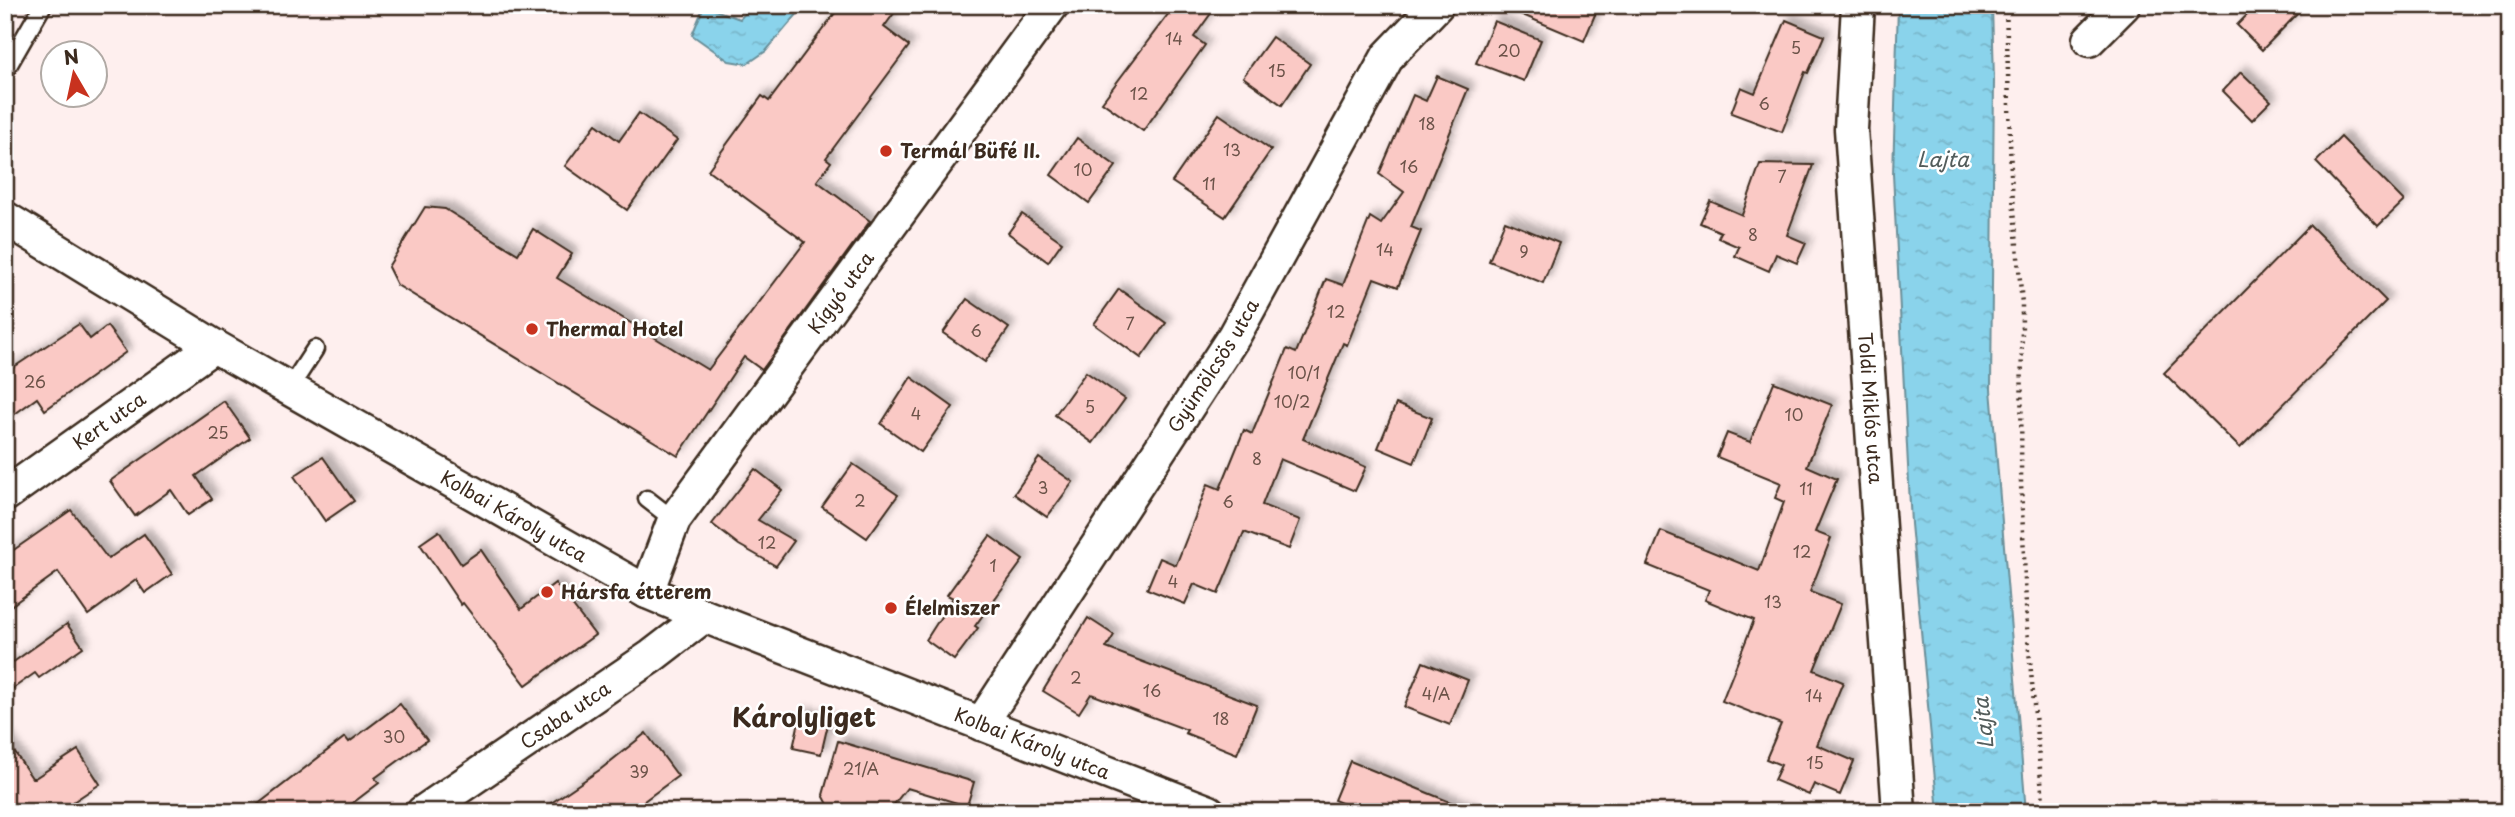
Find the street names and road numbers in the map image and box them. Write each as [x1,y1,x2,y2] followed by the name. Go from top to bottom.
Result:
[800,245,880,339] street label: Kígyó utca
[1160,293,1265,438] street label: Gyümölcsös utca
[1852,331,1891,485] street label: Toldi Miklós utca
[66,384,151,456] street label: Kert utca
[436,463,593,568] street label: Kolbai Károly utca
[514,673,615,755] street label: Csaba utca
[951,700,1115,785] street label: Kolbai Károly utca

